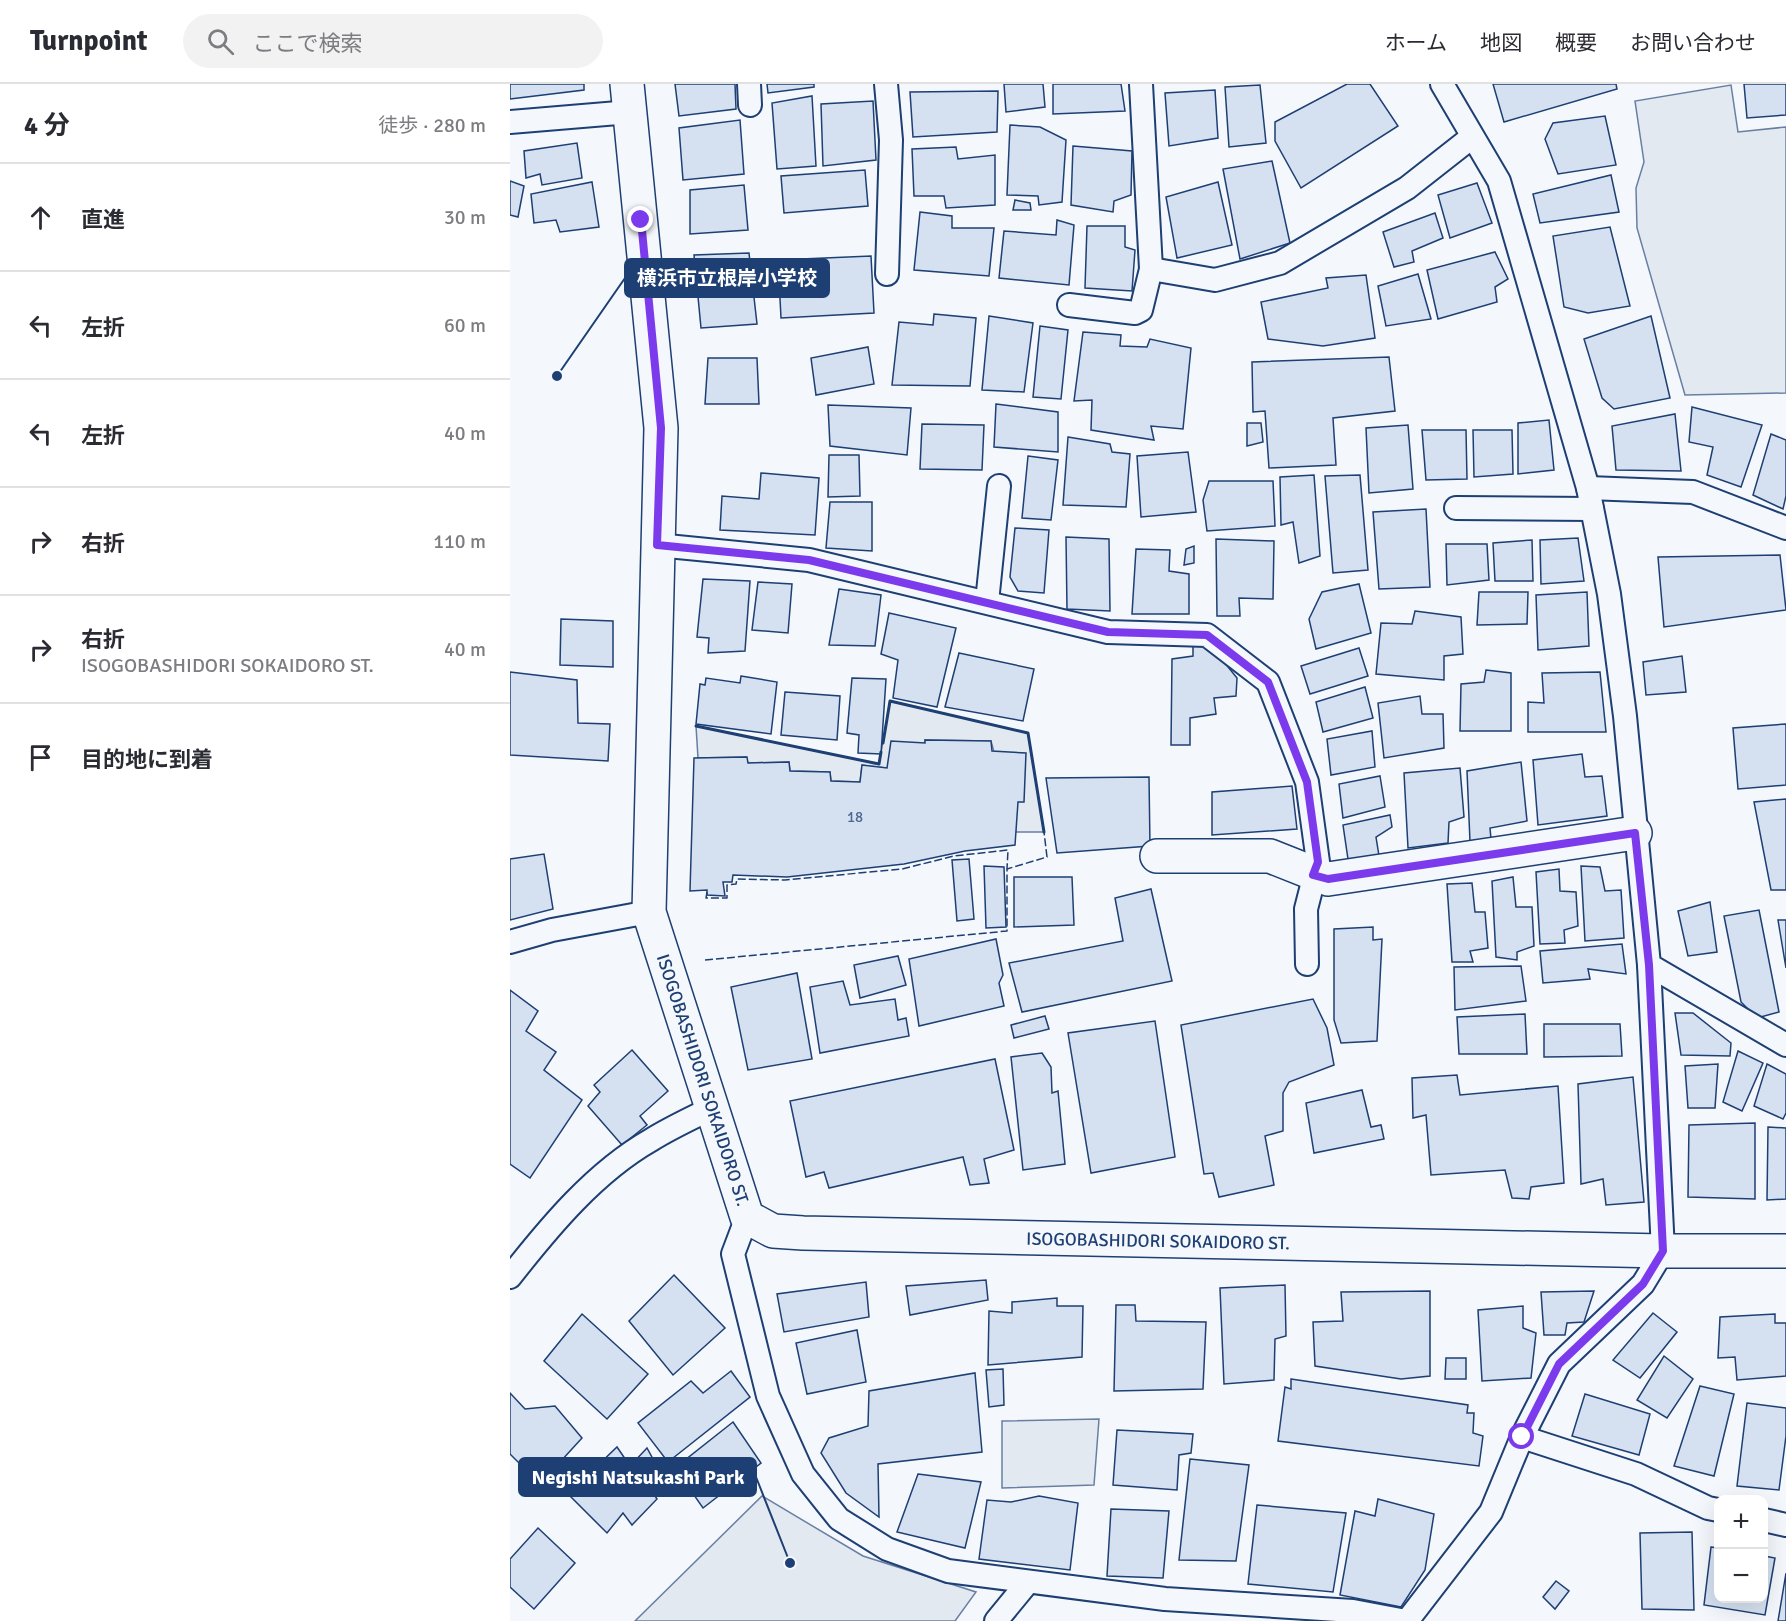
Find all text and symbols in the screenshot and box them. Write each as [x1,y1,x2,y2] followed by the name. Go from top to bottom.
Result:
[183,14,603,68] search box
[30,24,147,58] text: Turnpoint
[204,25,237,58] icon: search
[252,30,362,57] text: ここで検索
[1385,30,1447,56] text: ホーム
[1480,30,1522,56] text: 地図
[1555,30,1597,56] text: 概要
[1630,30,1756,56] text: お問い合わせ
[24,110,70,142] text: 4 分
[378,113,486,138] text: 徒歩 · 280 m
[24,201,57,234] icon: ahead
[444,205,486,230] text: 30 m
[81,206,125,233] text: 直進
[627,206,653,232] route end
[625,259,829,297] callout: 横浜市立根岸小学校
[637,266,817,291] text: 横浜市立根岸小学校
[24,309,57,342] icon: left
[444,313,486,338] text: 60 m
[81,314,125,341] text: 左折
[24,417,57,450] icon: left
[444,421,486,446] text: 40 m
[81,422,125,449] text: 左折
[24,525,57,558] icon: right
[433,529,486,554] text: 110 m
[81,530,125,557] text: 右折
[81,626,125,653] text: 右折
[24,633,57,666] icon: right
[444,637,486,662] text: 40 m
[81,653,374,678] text: ISOGOBASHIDORI SOKAIDORO ST.
[24,741,57,774] icon: arrive
[81,746,213,773] text: 目的地に到着
[847,808,863,826] house number: 18
[652,951,754,1209] street label: ISOGOBASHIDORI SOKAIDORO ST.
[1026,1228,1290,1254] street label: ISOGOBASHIDORI SOKAIDORO ST.
[1508,1423,1534,1449] route start
[519,1458,756,1496] callout: Negishi Natsukashi Park
[532,1465,745,1490] text: Negishi Natsukashi Park
[1714,1495,1768,1603] map controls
[1714,1495,1768,1549] button: +
[1714,1549,1768,1603] button: −

